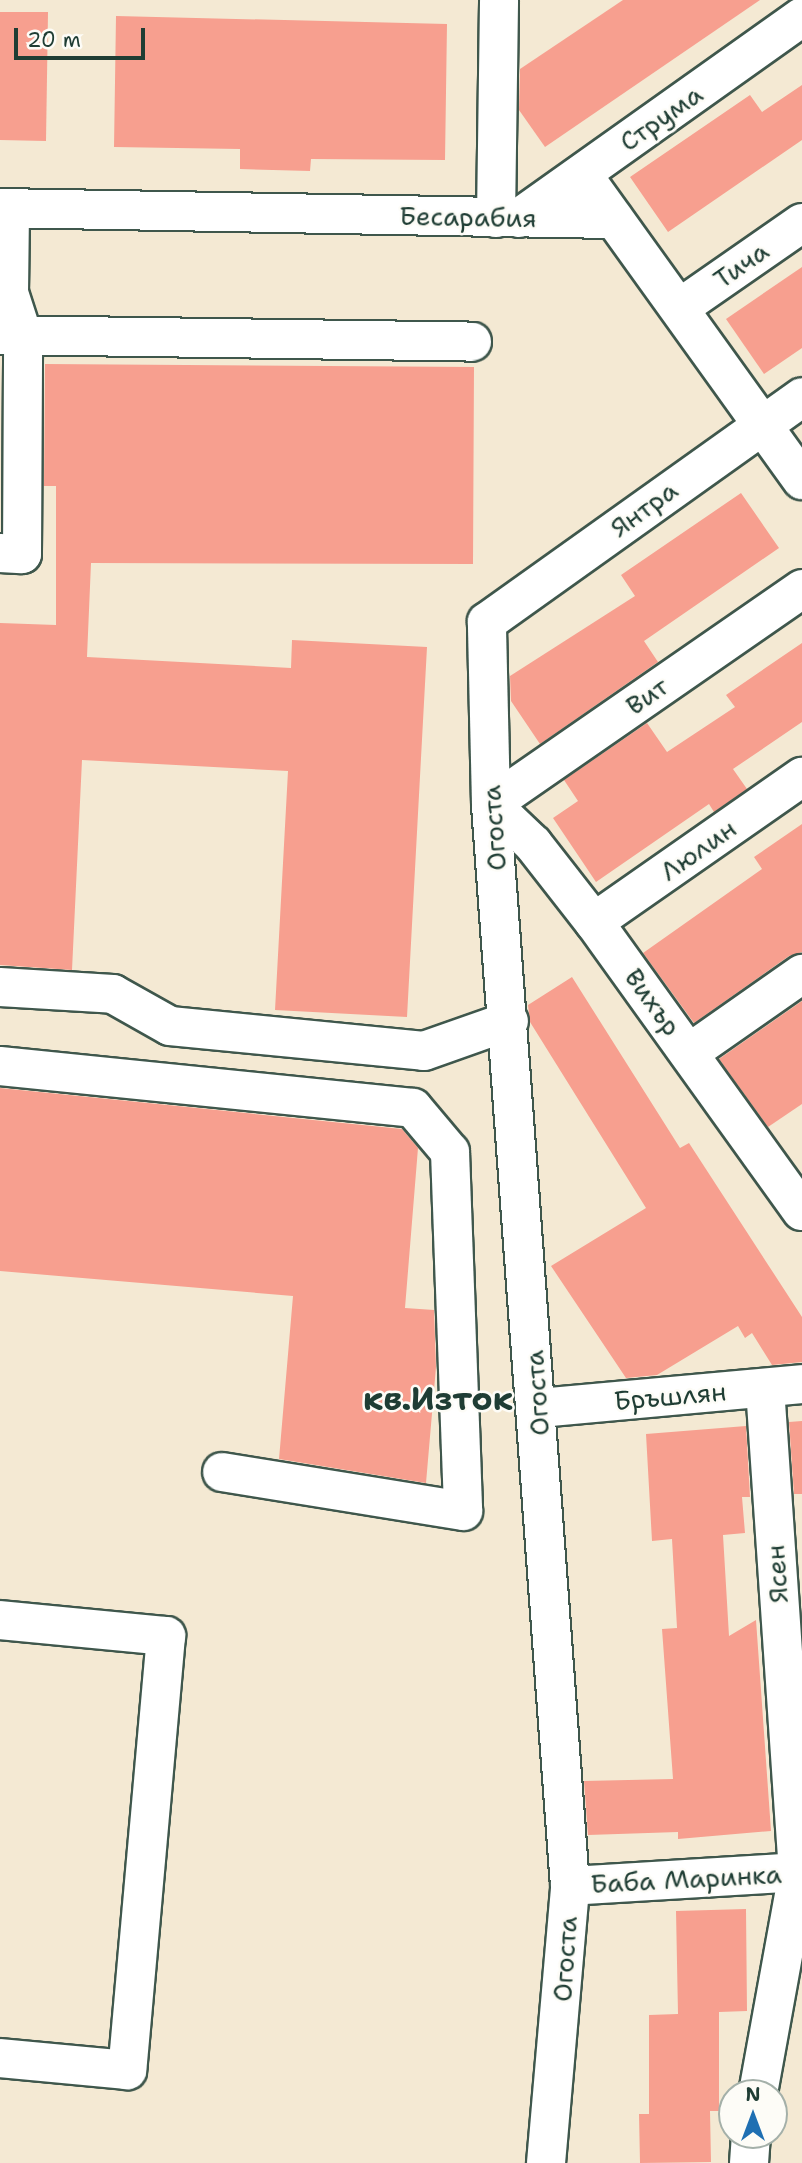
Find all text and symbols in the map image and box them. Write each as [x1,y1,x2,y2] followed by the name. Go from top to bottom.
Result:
[18,14,149,58] scale bar
[27,26,81,54] text: 20 m
[614,78,708,158] street label: Струма
[399,200,537,234] street label: Бесарабия
[708,235,774,295] street label: Тича
[604,474,684,544] street label: Янтра
[620,671,674,721] street label: Вит
[475,784,513,872] street label: Огоста
[654,813,742,887] street label: Люлин
[618,962,688,1042] street label: Вихър
[518,1349,556,1437] street label: Огоста
[613,1376,727,1416] street label: Бръшлян
[363,1379,513,1419] district label: кв.Изток
[759,1544,795,1604] street label: Ясен
[590,1858,782,1900] street label: Баба Маринка
[546,1915,584,2003] street label: Огоста
[718,2079,788,2149] north arrow
[745,2082,761,2107] text: N

